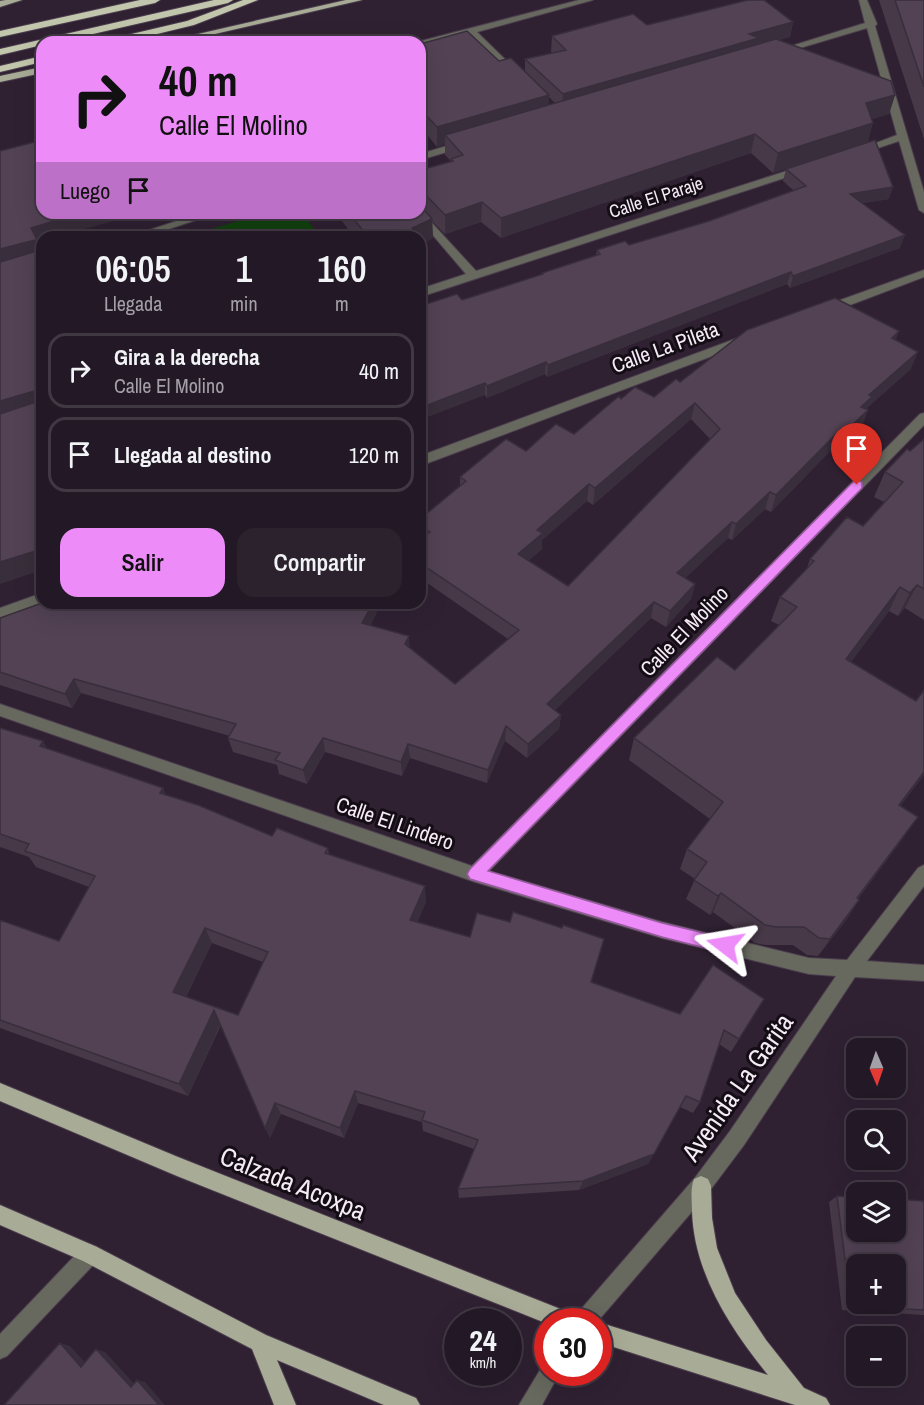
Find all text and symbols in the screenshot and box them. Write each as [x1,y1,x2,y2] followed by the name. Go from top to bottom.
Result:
[159,53,238,109] text: 40 m
[60,60,138,138] icon: right
[159,107,308,143] text: Calle El Molino
[606,170,706,224] street label: Calle El Paraje
[122,174,155,207] icon: arrive
[60,176,110,206] text: Luego
[96,245,171,293] text: 06:05
[236,245,252,293] text: 1
[317,245,366,293] text: 160
[104,290,162,317] text: Llegada
[230,290,258,317] text: min
[335,290,349,317] text: m
[607,314,723,380] street label: Calle La Pileta
[114,342,259,372] text: Gira a la derecha
[63,354,96,387] icon: right
[359,356,399,386] text: 40 m
[114,372,224,399] text: Calle El Molino
[831,423,882,485] pin
[840,432,873,465] icon: arrive
[63,438,96,471] icon: arrive
[114,440,271,470] text: Llegada al destino
[349,440,399,470] text: 120 m
[60,528,225,597] button: Salir
[237,528,402,597] button: Compartir
[633,579,735,683] street label: Calle El Molino
[332,789,458,857] street label: Calle El Lindero
[693,913,757,977] position arrow
[673,1006,801,1169] street label: Avenida La Garita
[846,1038,906,1098] north arrow
[846,1038,906,1386] map controls
[846,1110,906,1170] button: search
[215,1138,371,1228] street label: Calzada Acoxpa
[846,1182,906,1242] button: layers
[846,1254,906,1314] button: +
[534,1308,612,1386] speed limit sign: 30
[469,1320,497,1360] text: 24
[846,1326,906,1386] button: −
[470,1352,496,1373] text: km/h

